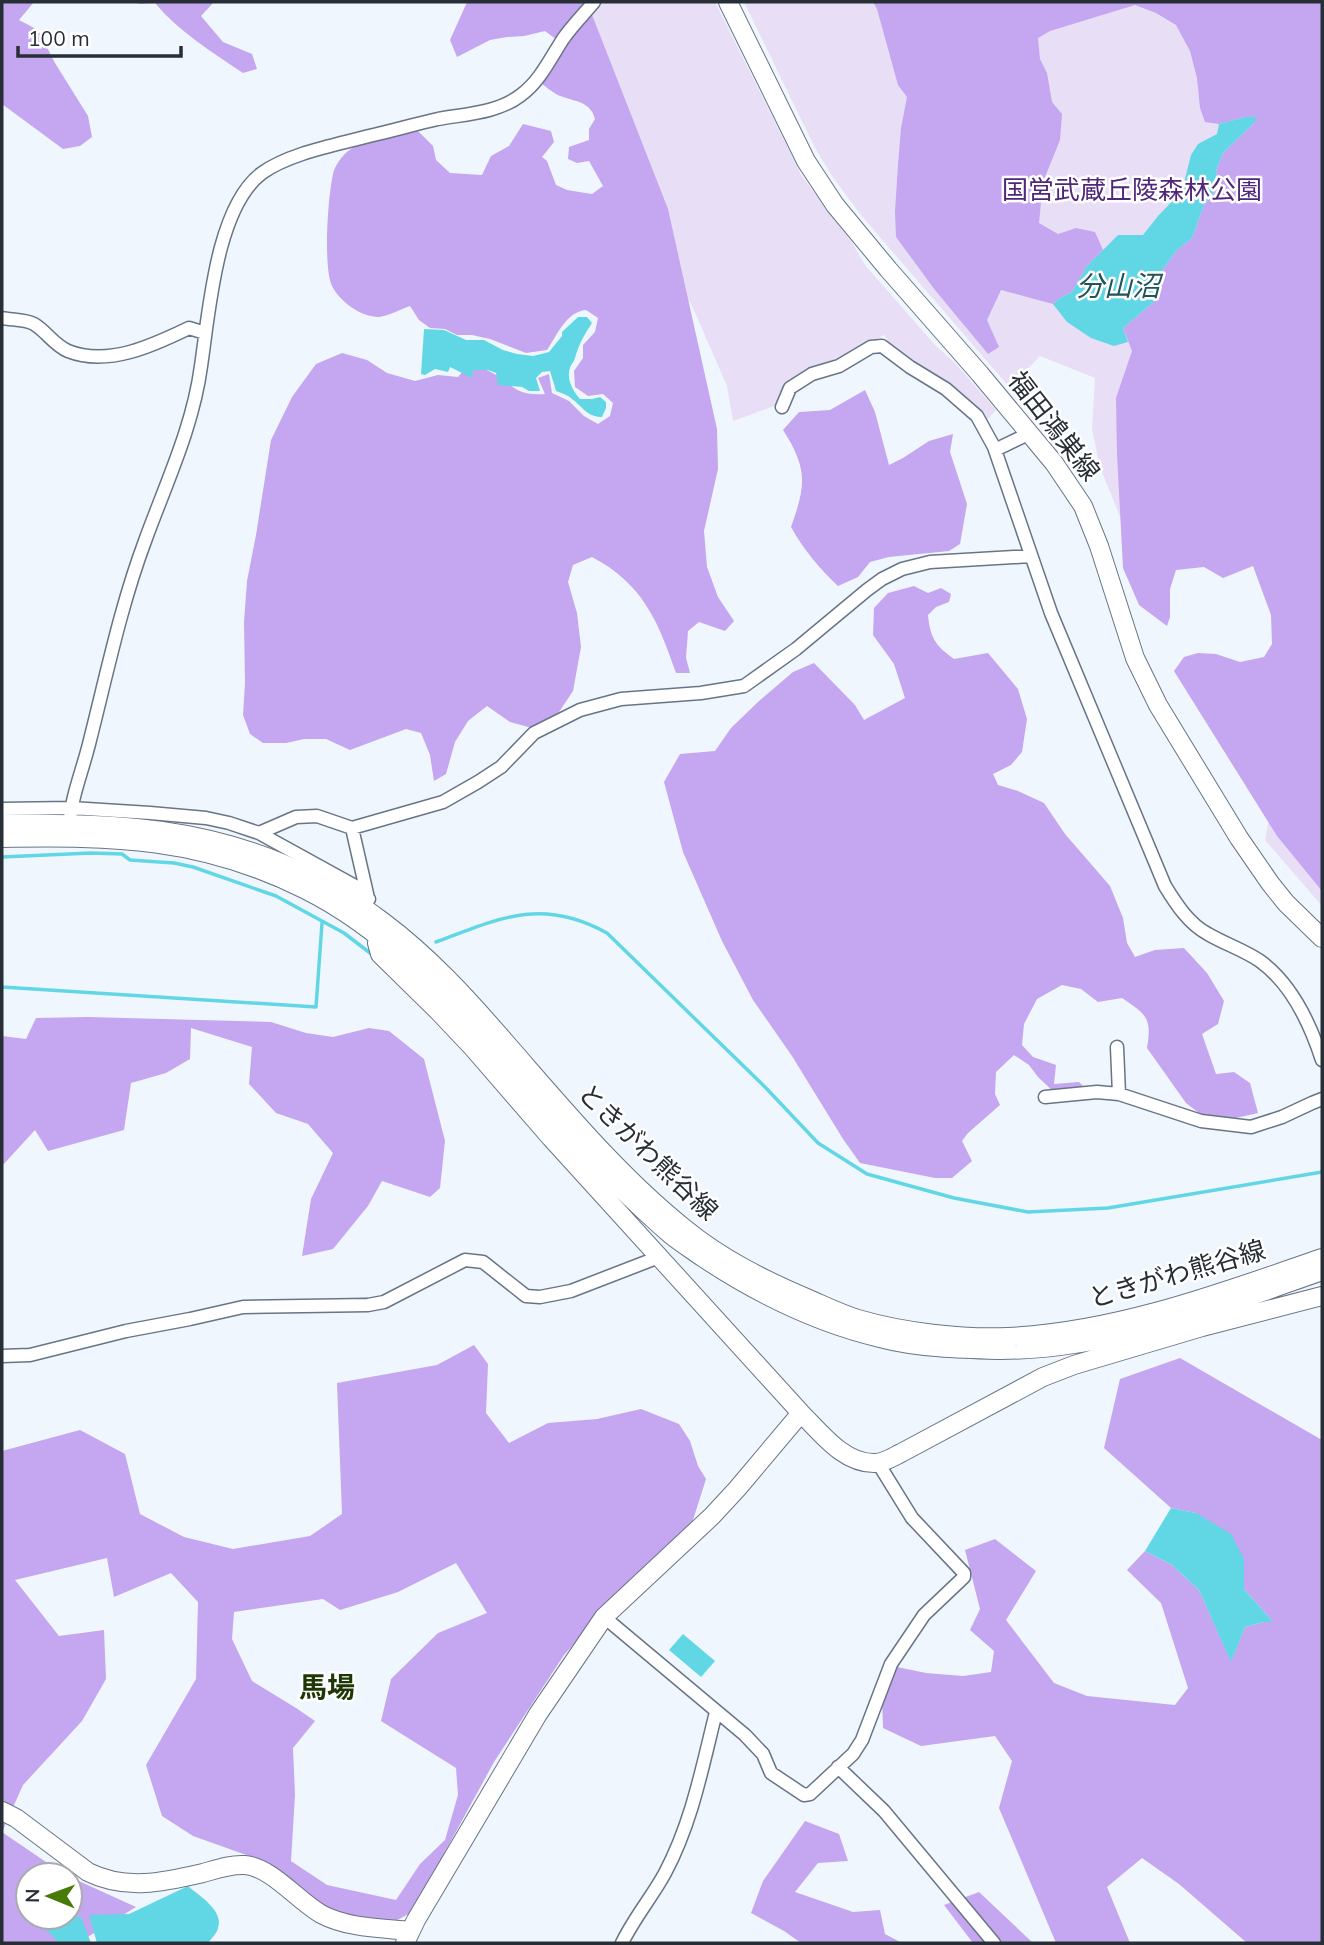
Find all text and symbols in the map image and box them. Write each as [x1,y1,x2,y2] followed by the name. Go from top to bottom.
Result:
[18,14,180,58] scale bar
[28,25,90,51] text: 100 m
[1002,173,1262,206] park label: 国営武蔵丘陵森林公園
[1076,268,1164,303] water label: 分山沼
[1001,364,1107,487] street label: 福田鴻巣線
[571,1077,725,1227] street label: ときがわ熊谷線
[1085,1233,1269,1314] street label: ときがわ熊谷線
[299,1669,355,1704] district label: 馬場
[14,1861,84,1931] north arrow
[20,1888,44,1903] text: N

